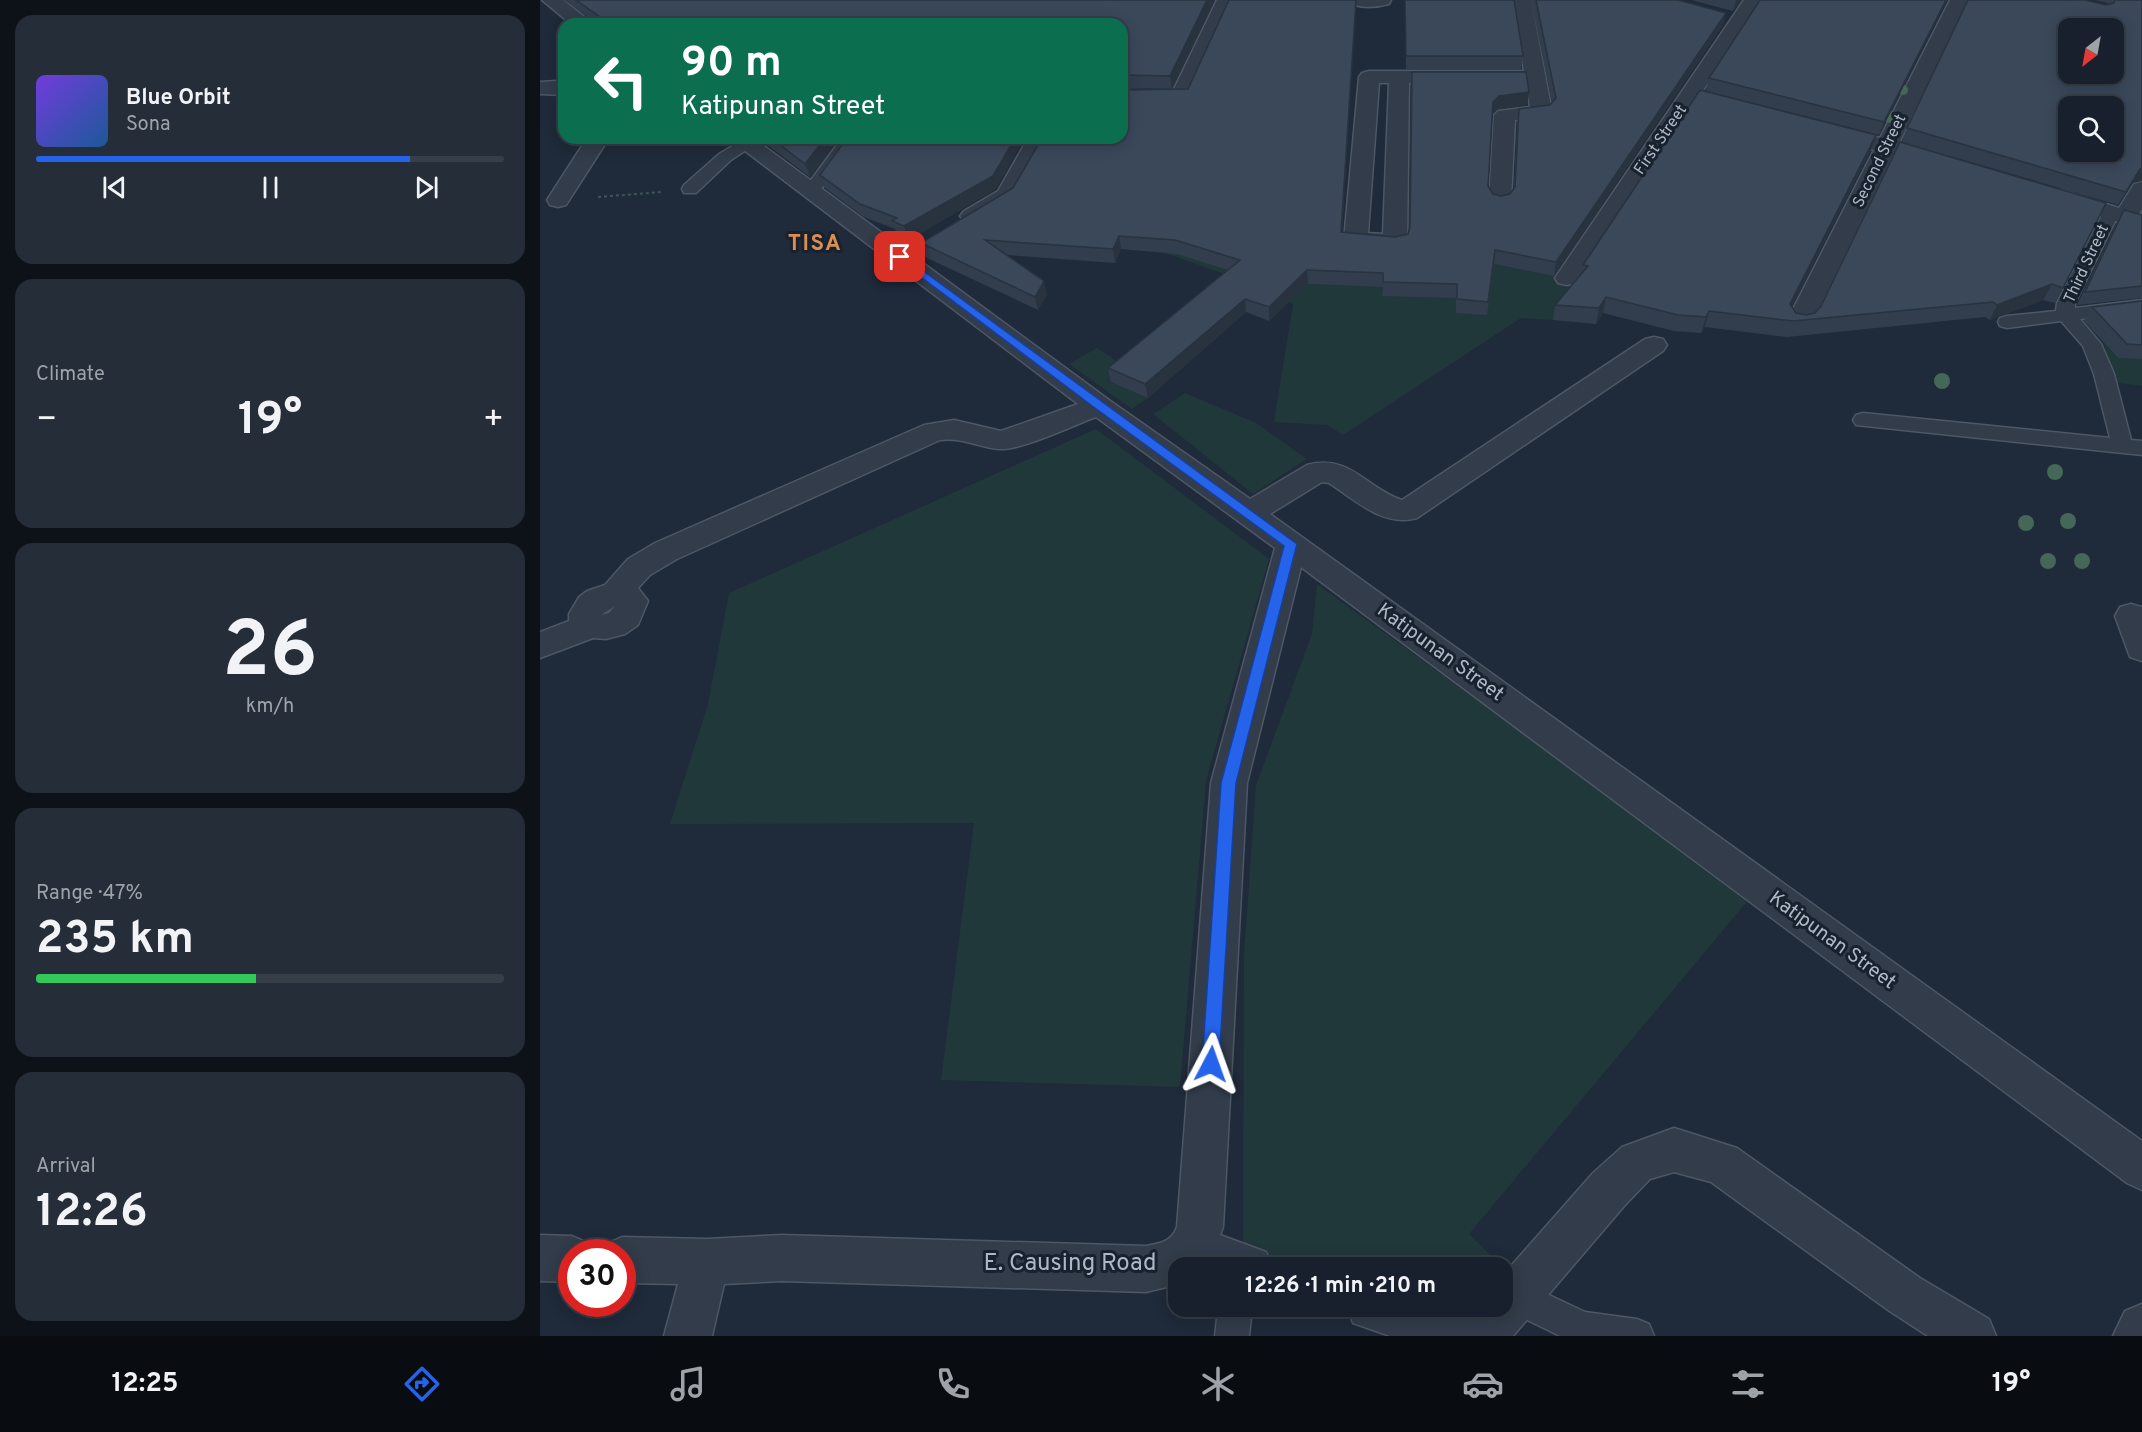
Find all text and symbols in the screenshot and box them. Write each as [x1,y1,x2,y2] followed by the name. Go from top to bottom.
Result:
[2058,18,2124,84] north arrow
[2058,18,2124,162] map controls
[681,38,782,91] text: 90 m
[582,42,660,120] icon: left
[126,85,231,112] text: Blue Orbit
[681,90,885,124] text: Katipunan Street
[2058,96,2124,162] button: search
[1630,101,1692,179] street label: First Street
[1849,111,1911,211] street label: Second Street
[126,112,171,138] text: Sona
[98,171,131,204] icon: previous
[254,171,287,204] icon: pause
[410,171,443,204] icon: next
[2060,221,2114,307] street label: Third Street
[788,231,842,258] district label: TISA
[874,231,925,282] pin
[883,240,916,273] icon: arrive
[36,362,105,388] text: Climate
[238,393,302,450] text: 19°
[36,400,57,442] text: −
[483,400,504,442] text: +
[1371,598,1509,708] street label: Katipunan Street
[222,605,318,704] text: 26
[246,694,294,720] text: km/h
[36,881,143,907] text: Range · 47%
[1763,886,1901,996] street label: Katipunan Street
[36,912,194,969] text: 235 km
[1179,1032,1243,1096] position arrow
[36,1154,96,1180] text: Arrival
[36,1185,148,1242] text: 12:26
[558,1239,636,1317] speed limit sign: 30
[983,1249,1157,1279] street label: E. Causing Road
[1245,1273,1436,1300] text: 12:26 · 1 min · 210 m
[401,1363,443,1405] icon: directions
[667,1363,709,1405] icon: music
[932,1363,974,1405] icon: phone
[1197,1363,1239,1405] icon: climate
[1462,1363,1504,1405] icon: car
[1727,1363,1769,1405] icon: filters
[112,1367,178,1401] text: 12:25
[1992,1367,2030,1401] text: 19°

